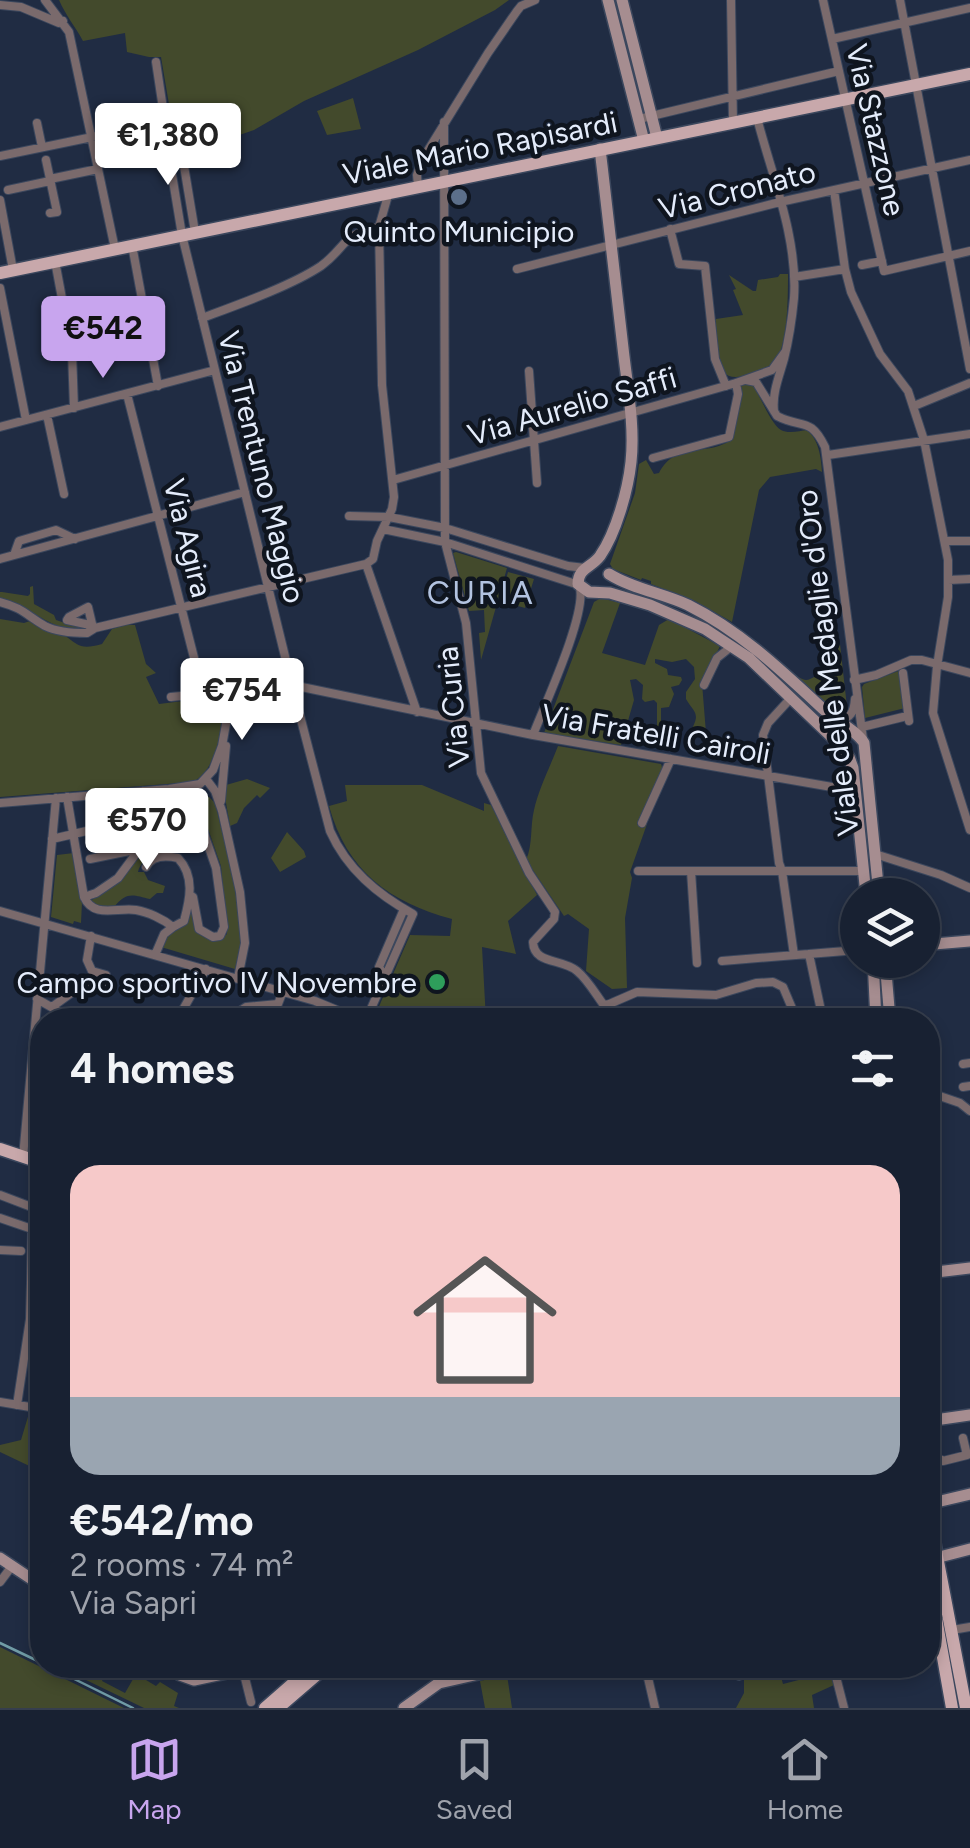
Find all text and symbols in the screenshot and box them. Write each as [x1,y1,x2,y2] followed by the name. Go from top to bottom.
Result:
[838,40,914,220] street label: Via Stazzone
[87,103,249,188] pin: €1,380
[340,103,620,193] street label: Viale Mario Rapisardi
[117,116,219,154] text: €1,380
[655,153,819,227] street label: Via Cronato
[448,186,470,208] marker: Quinto Municipio
[343,213,575,250] place label: Quinto Municipio
[44,296,162,381] pin: €542
[63,309,143,347] text: €542
[210,327,314,607] street label: Via Trentuno Maggio
[463,359,681,453] street label: Via Aurelio Saffi
[155,475,221,601] street label: Via Agira
[787,488,867,838] street label: Viale delle Medaglie d'Oro
[427,574,535,612] district label: CURIA
[428,645,478,769] street label: Via Curia
[183,658,301,743] pin: €754
[203,671,281,709] text: €754
[538,696,774,772] street label: Via Fratelli Cairoli
[88,788,206,873] pin: €570
[107,801,187,839] text: €570
[840,878,940,978] map controls
[840,878,940,978] button: layers
[17,964,417,1001] place label: Campo sportivo IV Novembre
[426,971,448,993] marker: Campo sportivo IV Novembre
[845,1041,900,1096] icon: filters
[70,1043,234,1094] text: 4 homes
[395,1230,575,1410] icon: home
[70,1495,254,1546] text: €542/mo
[70,1546,294,1584] text: 2 rooms · 74 m²
[70,1584,197,1622] text: Via Sapri
[127,1732,182,1826] tab: Map
[436,1732,513,1826] tab: Saved
[767,1732,843,1826] tab: Home

